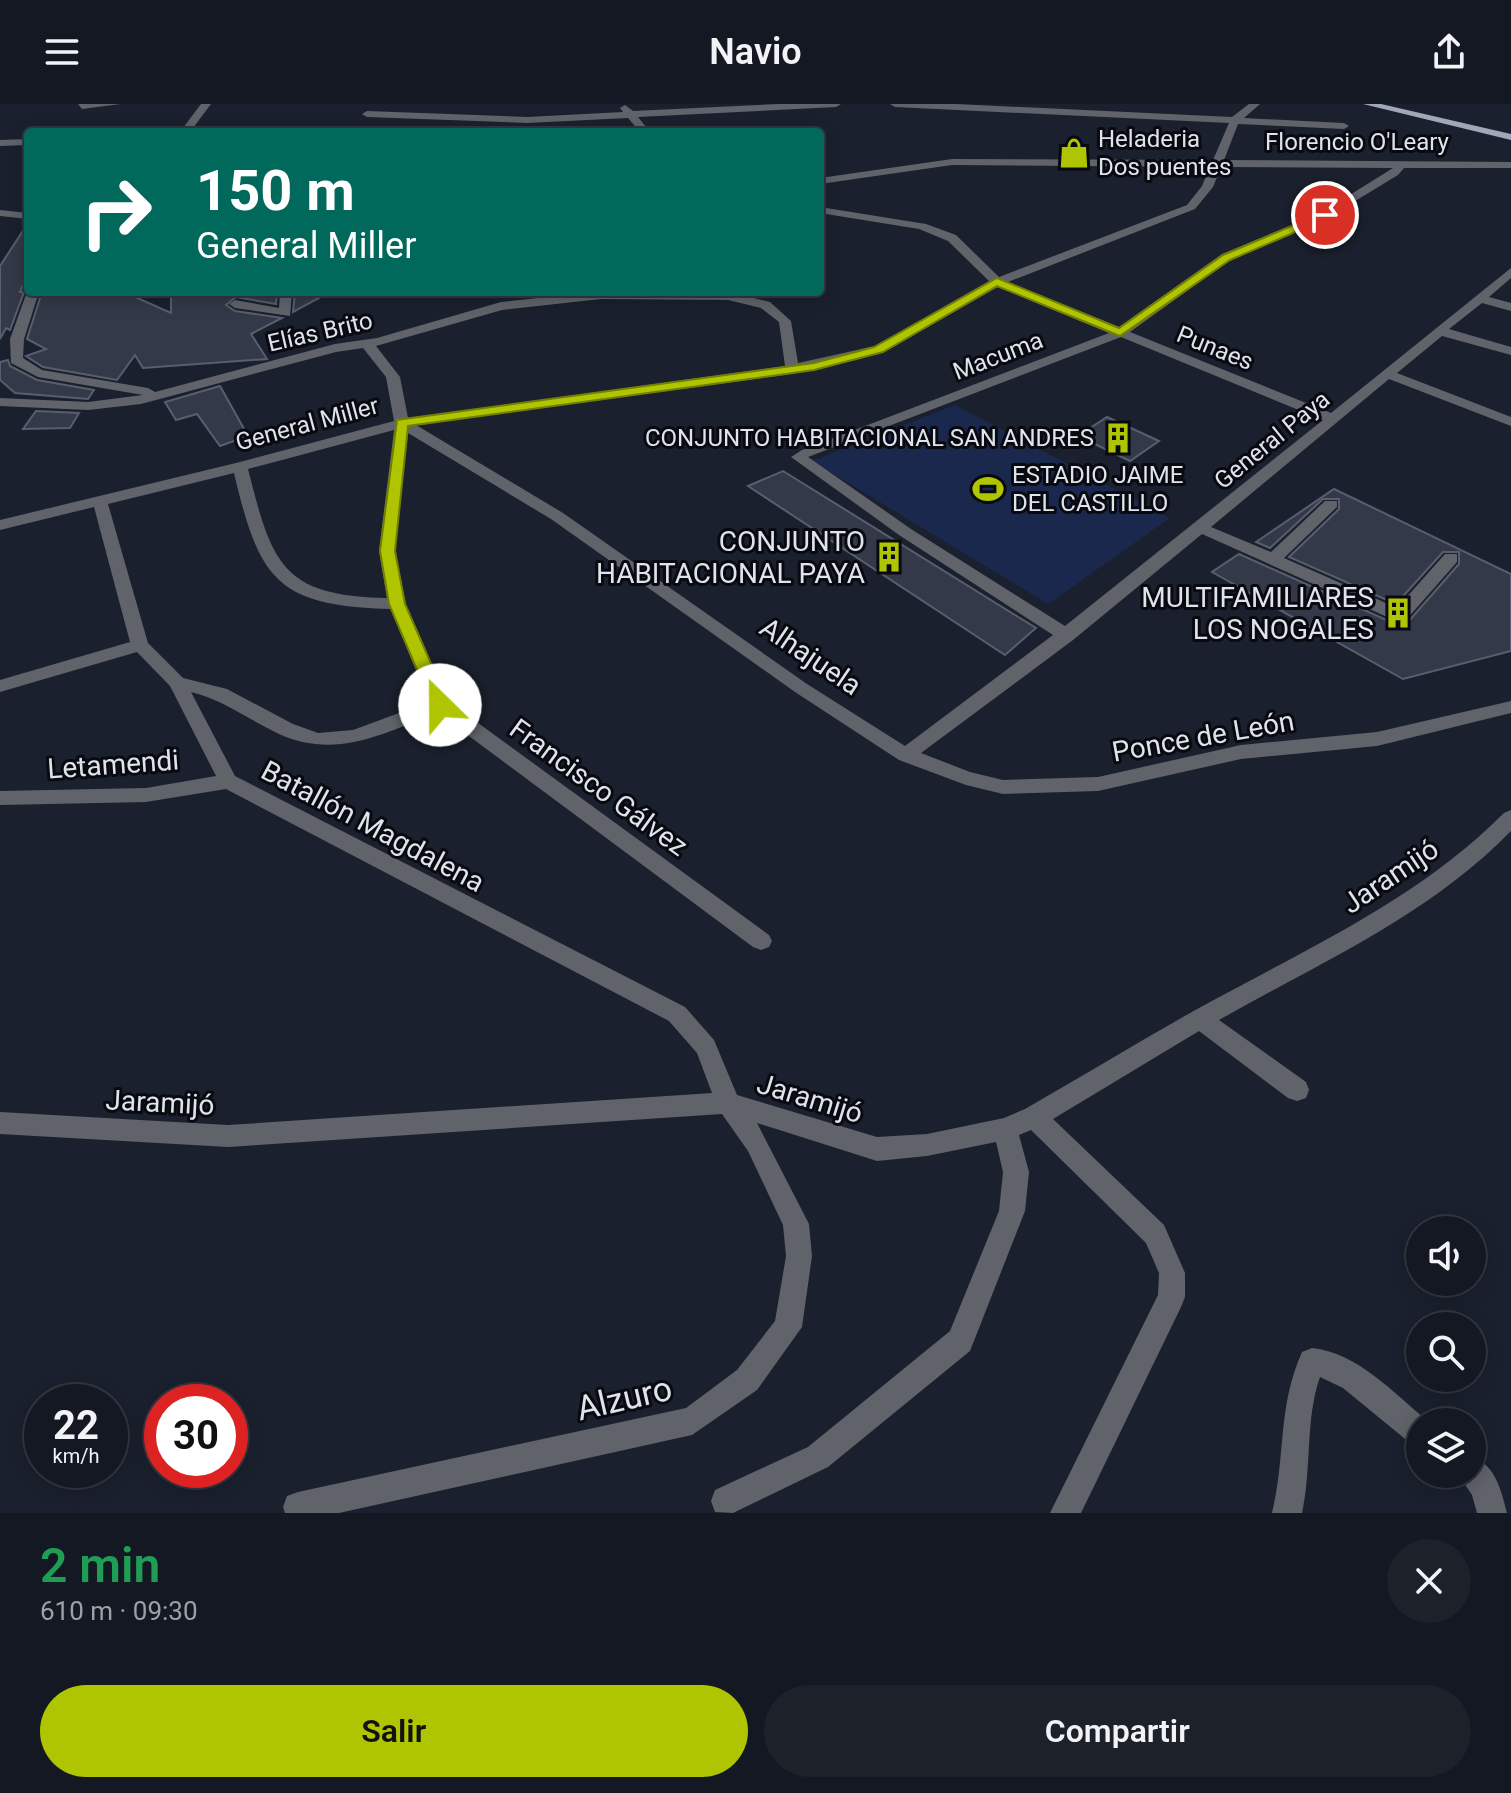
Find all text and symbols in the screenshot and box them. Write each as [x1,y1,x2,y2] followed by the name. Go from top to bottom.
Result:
[40,30,84,74] icon: menu
[1427,30,1471,74] icon: share
[709,31,802,73] text: Navio
[1098,125,1231,181] place label: Heladeria Dos puentes
[1265,128,1450,156] street label: Florencio O'Leary
[1057,136,1091,170] shop icon: Heladeria Dos puentes
[196,158,355,224] text: 150 m
[64,160,168,264] icon: right
[1291,181,1359,249] pin
[1303,193,1347,237] icon: arrive
[196,225,416,267] text: General Miller
[265,306,375,358] street label: Elías Brito
[1173,320,1257,376] street label: Punaes
[949,326,1047,386] street label: Macuma
[1209,385,1335,495] street label: General Paya
[232,391,382,457] street label: General Miller
[1101,421,1135,455] building icon: CONJUNTO HABITACIONAL SAN ANDRES
[645,424,1094,452] place label: CONJUNTO HABITACIONAL SAN ANDRES
[1012,461,1183,517] place label: ESTADIO JAIME DEL CASTILLO
[971,472,1005,506] sports icon: ESTADIO JAIME DEL CASTILLO
[596,525,865,590] place label: CONJUNTO HABITACIONAL PAYA
[872,540,906,574] building icon: CONJUNTO HABITACIONAL PAYA
[1141,581,1374,646] place label: MULTIFAMILIARES LOS NOGALES
[1381,596,1415,630] building icon: MULTIFAMILIARES LOS NOGALES
[754,611,868,702] street label: Alhajuela
[398,663,482,747] position arrow
[1109,704,1297,769] street label: Ponce de León
[503,712,694,863] street label: Francisco Gálvez
[46,743,180,786] street label: Letamendi
[256,754,490,899] street label: Batallón Magdalena
[1336,832,1445,921] street label: Jaramijó
[753,1067,867,1130] street label: Jaramijó
[105,1083,215,1122] street label: Jaramijó
[1406,1216,1486,1488] map controls
[1406,1216,1486,1296] button: sound
[1406,1312,1486,1392] button: search
[572,1368,676,1428] street label: Alzuro
[144,1384,248,1488] speed limit sign: 30
[53,1402,99,1449] text: 22
[1406,1408,1486,1488] button: layers
[53,1444,99,1468] text: km/h
[40,1537,160,1594] text: 2 min
[1387,1539,1471,1623] button: close
[40,1596,198,1626] text: 610 m · 09:30
[40,1685,748,1777] button: Salir
[764,1685,1471,1777] button: Compartir

